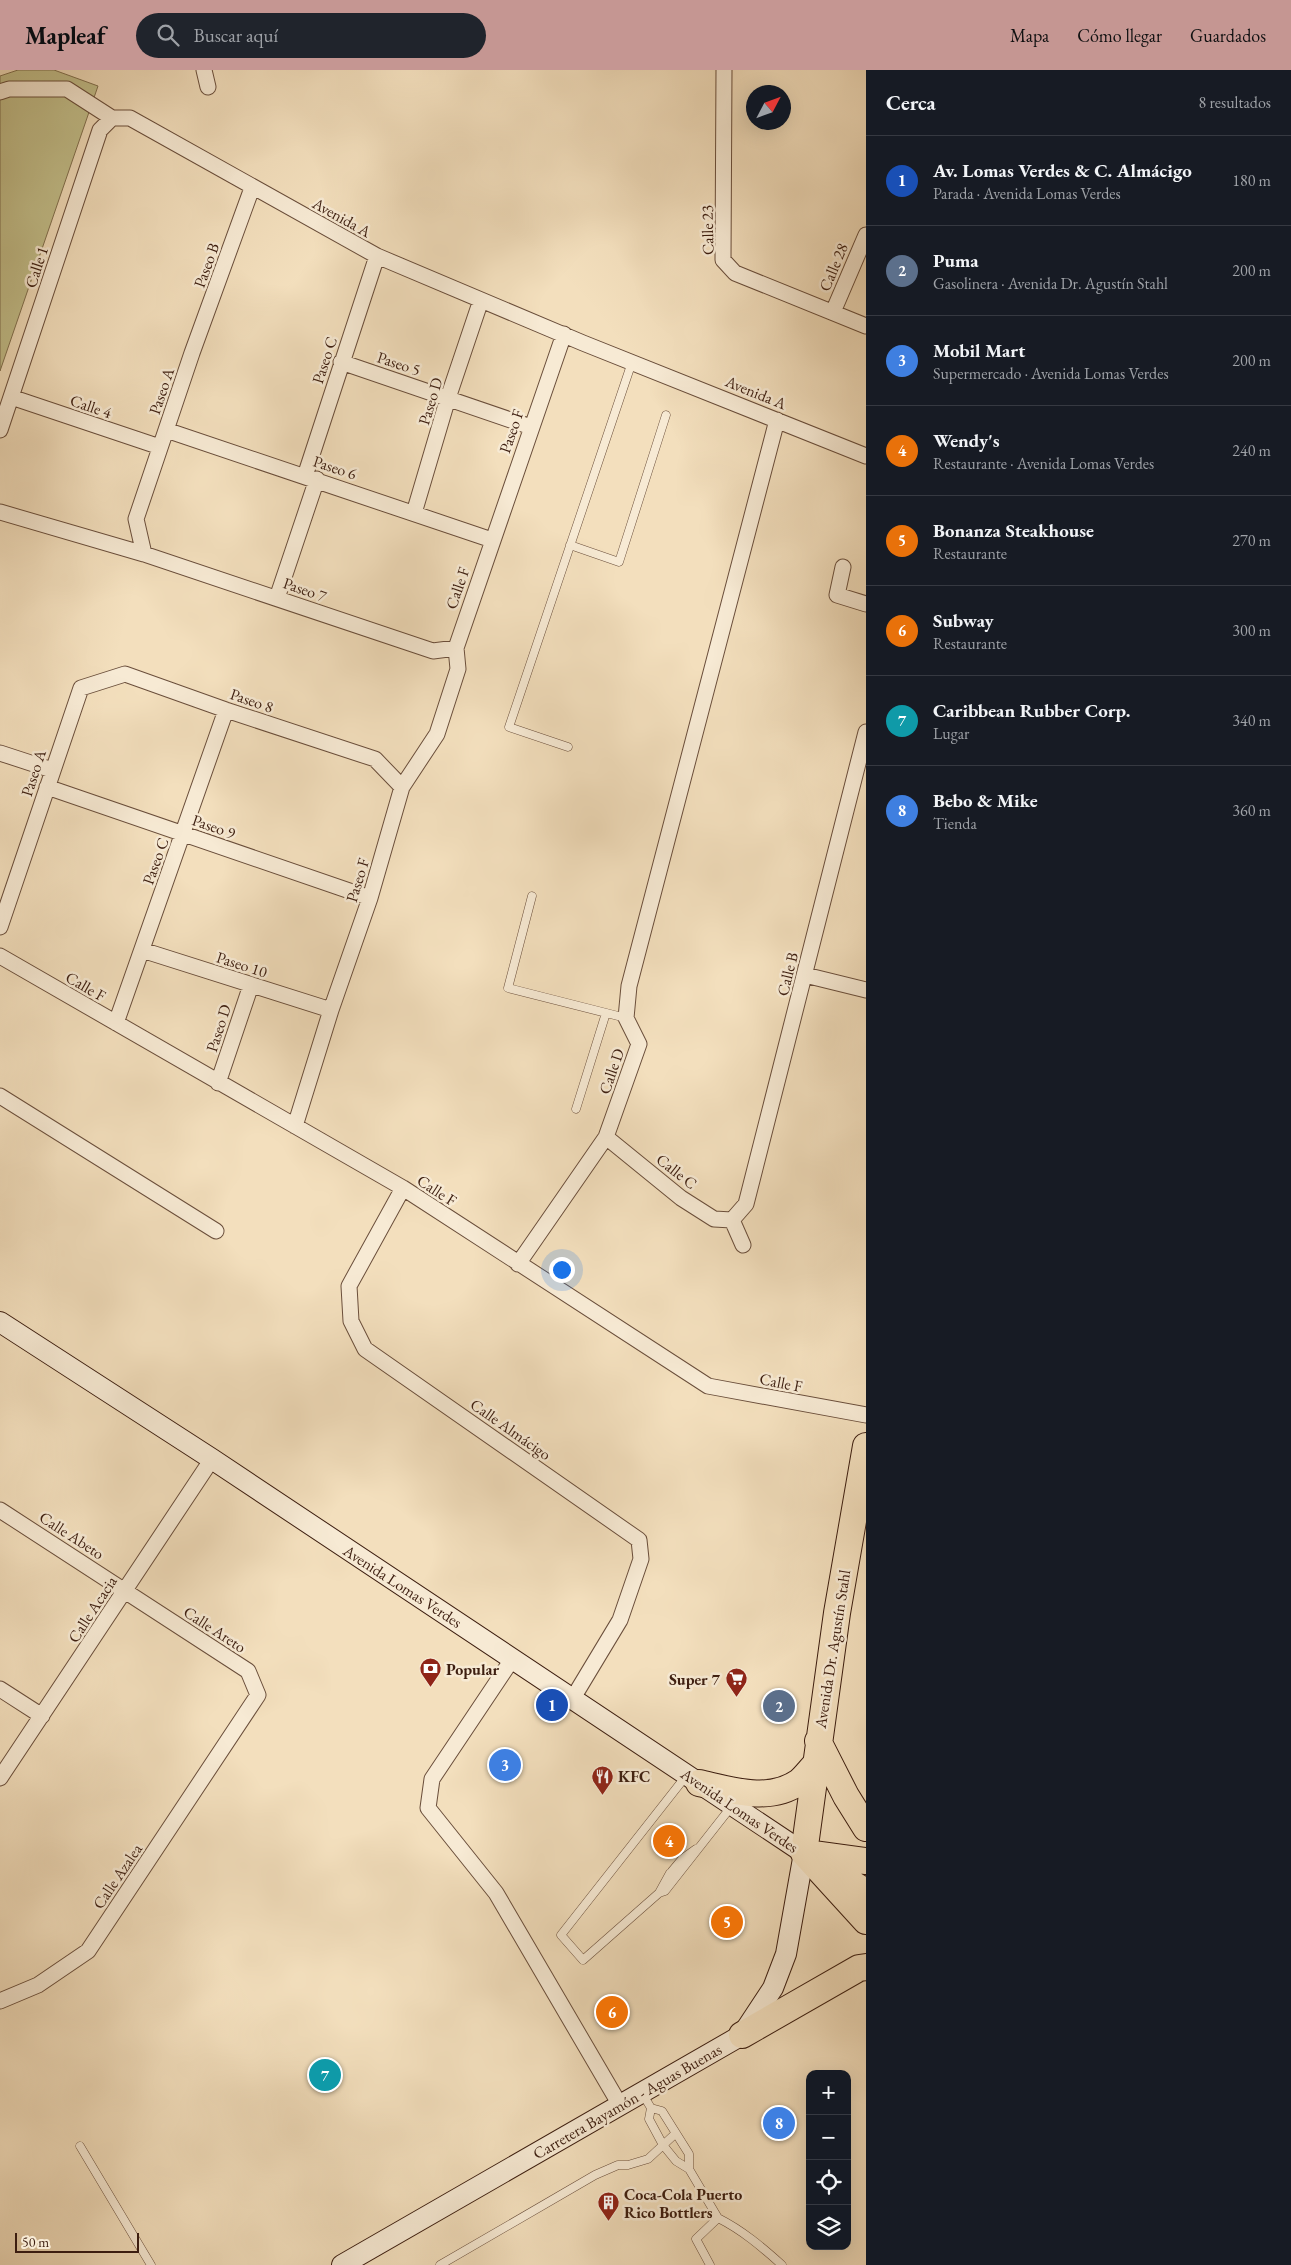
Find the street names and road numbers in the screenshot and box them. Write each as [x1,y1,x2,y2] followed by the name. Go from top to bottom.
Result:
[308,192,376,243] street label: Avenida A
[697,204,718,255] street label: Calle 23
[189,240,224,290] street label: Paseo B
[814,240,853,294] street label: Calle 28
[20,244,53,291] street label: Calle 1
[307,334,342,386] street label: Paseo C
[374,347,423,380] street label: Paseo 5
[144,364,179,417] street label: Paseo A
[721,370,790,415] street label: Avenida A
[413,375,448,428] street label: Paseo D
[67,390,115,423] street label: Calle 4
[494,406,529,456] street label: Paseo F
[310,451,360,484] street label: Paseo 6
[441,564,474,612] street label: Calle F
[280,572,330,607] street label: Paseo 7
[227,683,277,718] street label: Paseo 8
[16,746,51,799] street label: Paseo A
[189,809,239,844] street label: Paseo 9
[137,835,174,887] street label: Paseo C
[341,856,374,905] street label: Paseo F
[214,946,270,983] street label: Paseo 10
[772,950,803,998] street label: Calle B
[62,967,110,1006] street label: Calle F
[201,1002,236,1055] street label: Paseo D
[594,1046,629,1097] street label: Calle D
[652,1149,701,1194] street label: Calle C
[413,1170,461,1211] street label: Calle F
[758,1368,804,1397] street label: Calle F
[466,1394,555,1465] street label: Calle Almácigo
[35,1507,108,1564] street label: Calle Abeto
[338,1540,466,1633] street label: Avenida Lomas Verdes
[809,1568,855,1731] street label: Avenida Dr. Agustín Stahl
[63,1571,122,1647] street label: Calle Acacia
[179,1601,250,1657] street label: Calle Areto
[676,1763,803,1858] street label: Avenida Lomas Verdes
[88,1839,147,1913] street label: Calle Azalea
[529,2039,725,2164] street label: Carretera Bayamón - Aguas Buenas

